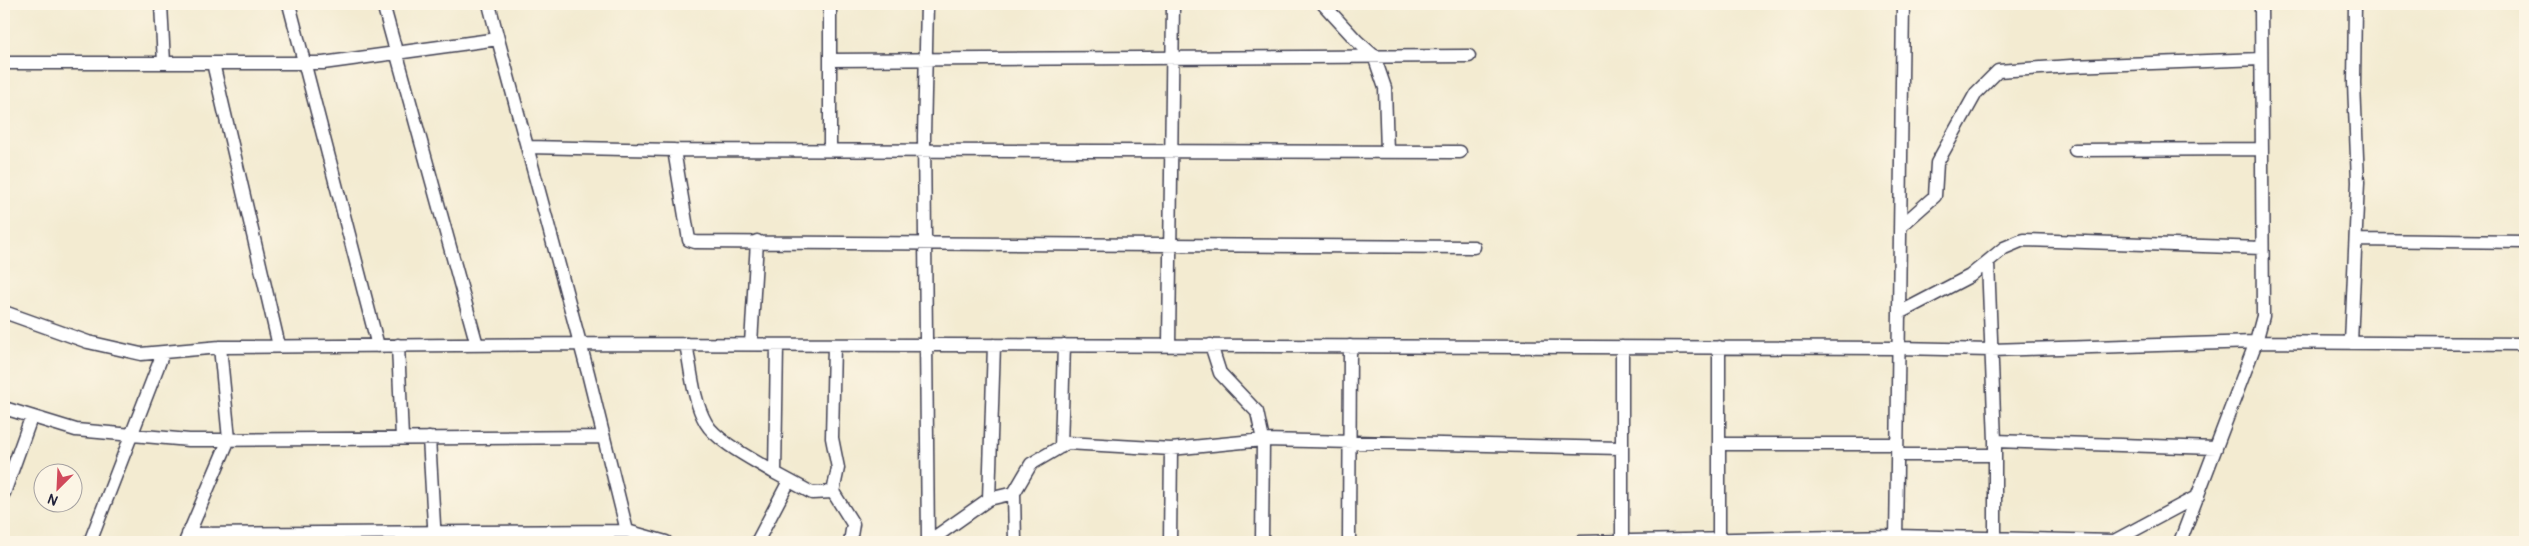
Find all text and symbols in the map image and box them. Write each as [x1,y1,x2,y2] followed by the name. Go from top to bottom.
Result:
[32,464,82,514] north arrow
[45,490,61,509] text: N

